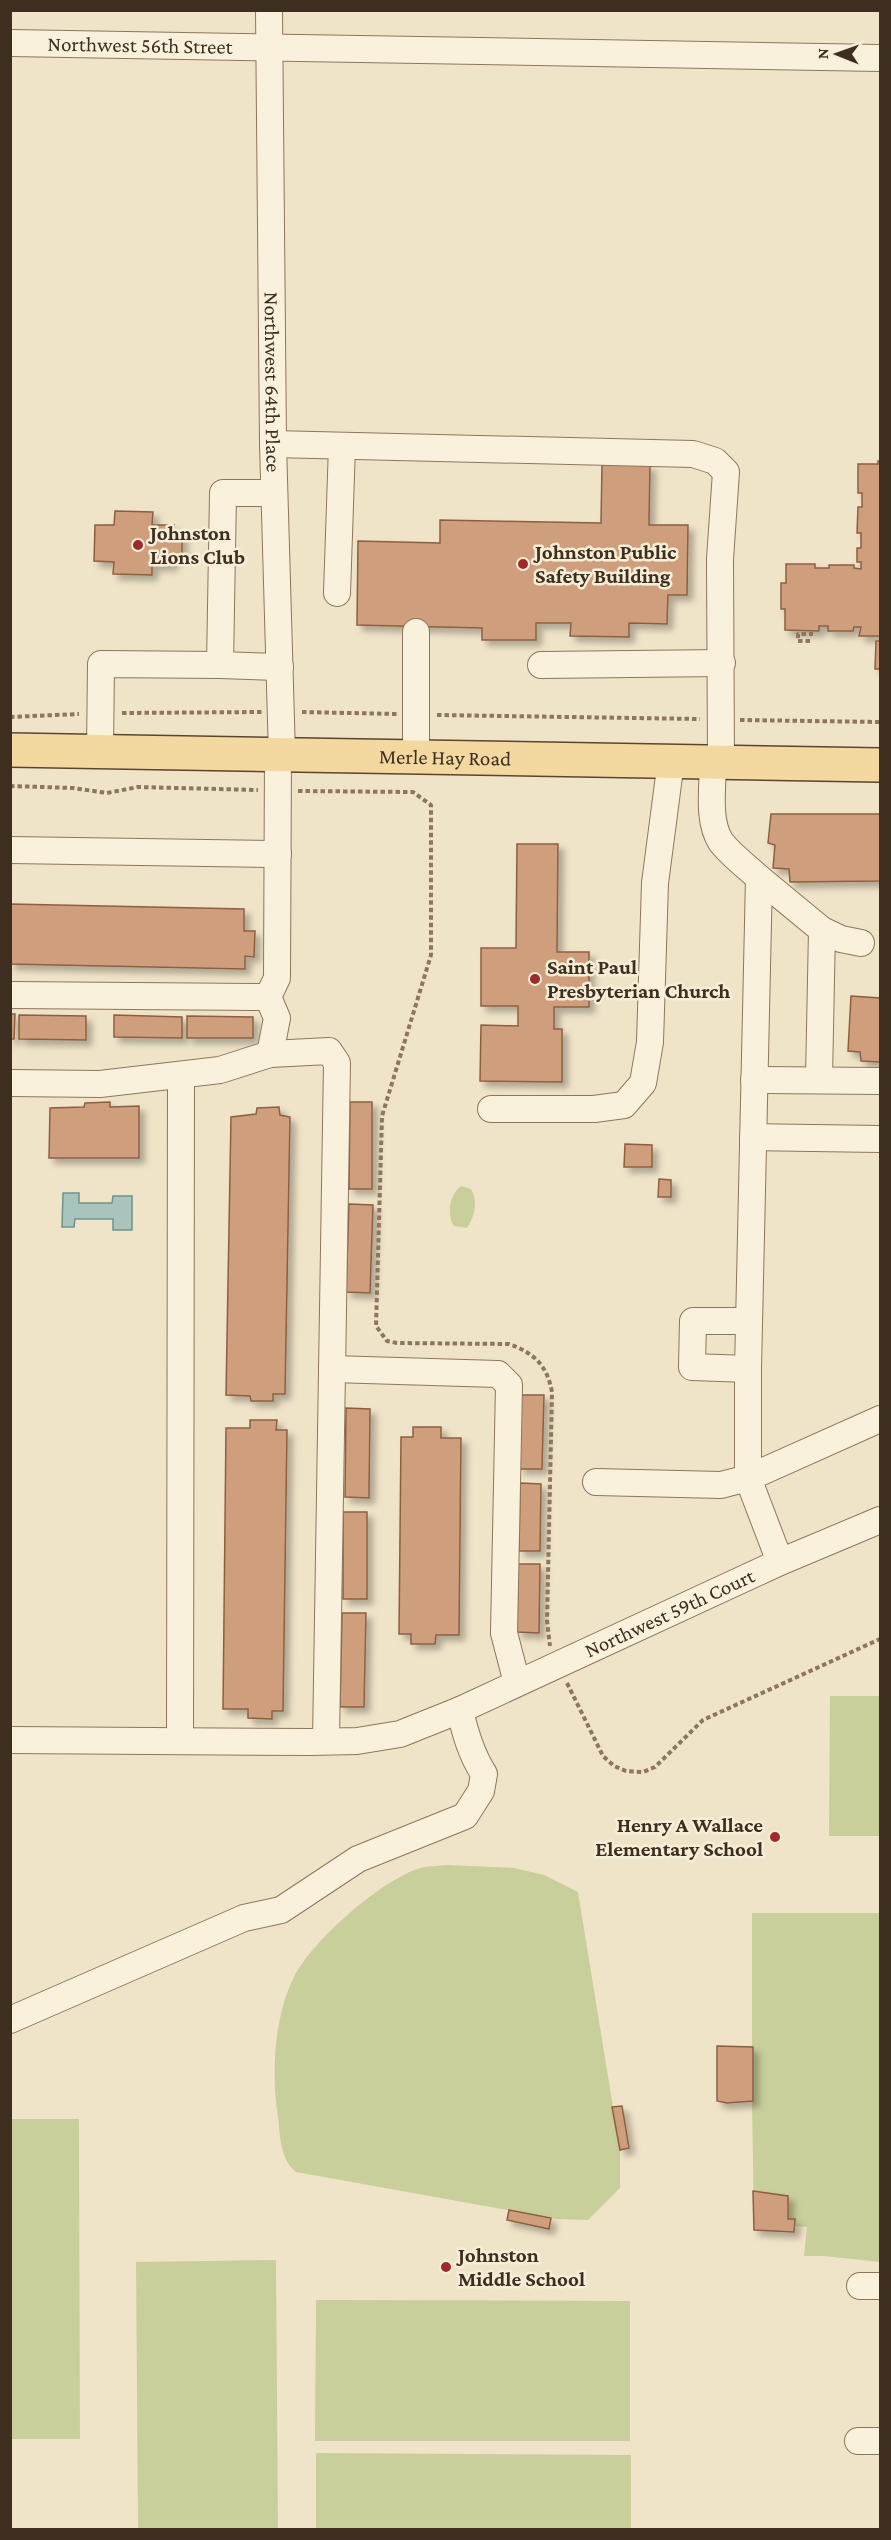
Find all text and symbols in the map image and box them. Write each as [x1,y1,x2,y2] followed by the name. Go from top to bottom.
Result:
[807,24,867,84] north arrow
[47,32,234,59] street label: Northwest 56th Street
[814,48,831,59] text: N
[260,292,286,473] street label: Northwest 64th Place
[148,521,245,569] place label: Johnston Lions Club
[131,538,145,552] marker: Johnston Lions Club
[533,540,677,588] place label: Johnston Public Safety Building
[516,557,530,571] marker: Johnston Public Safety Building
[379,744,511,771] street label: Merle Hay Road
[547,955,730,1003] place label: Saint Paul Presbyterian Church
[528,972,542,986] marker: Saint Paul Presbyterian Church
[581,1563,759,1663] street label: Northwest 59th Court
[595,1813,763,1861] place label: Henry A Wallace Elementary School
[768,1830,782,1844] marker: Henry A Wallace Elementary School
[456,2243,585,2291] place label: Johnston Middle School
[439,2260,453,2274] marker: Johnston Middle School

